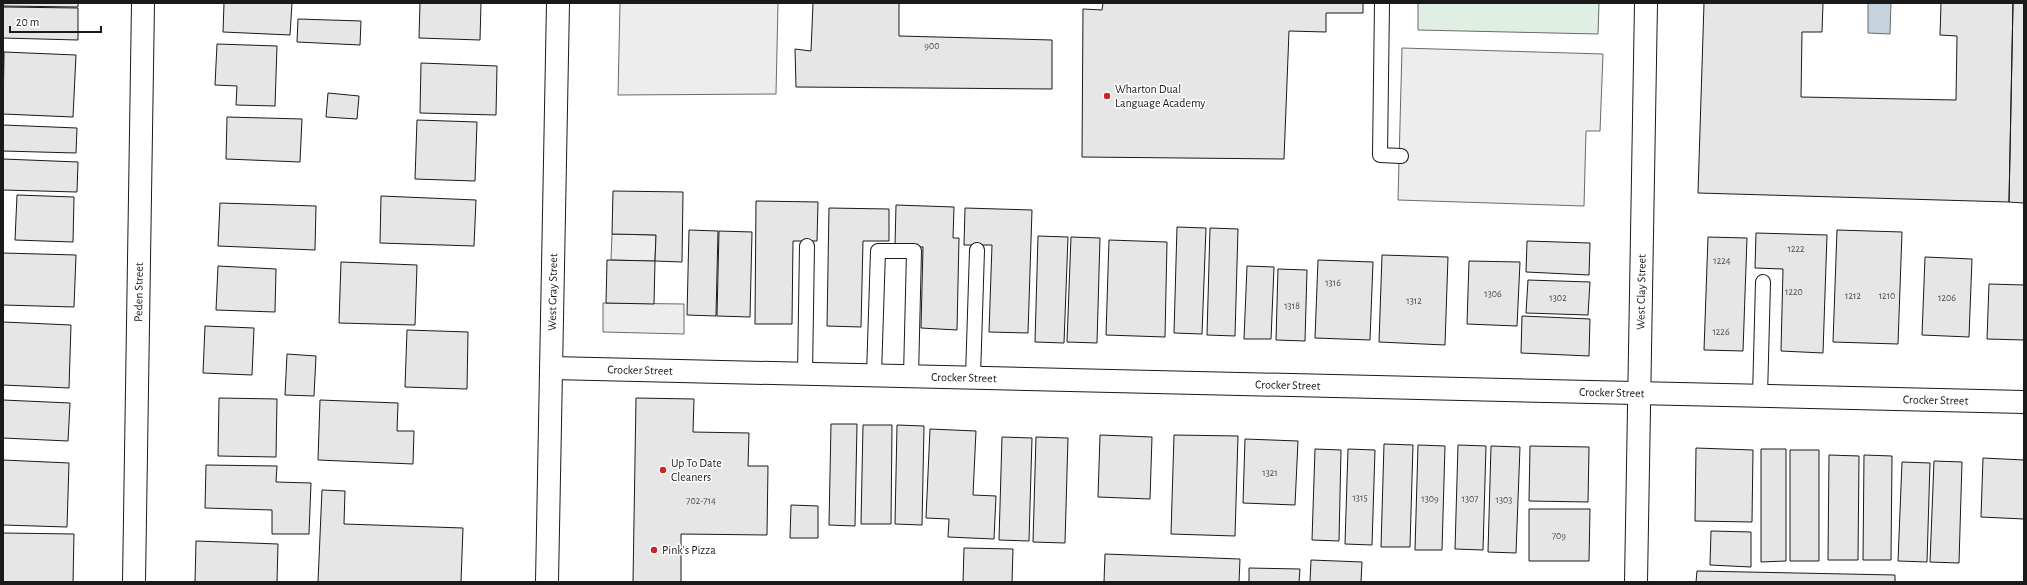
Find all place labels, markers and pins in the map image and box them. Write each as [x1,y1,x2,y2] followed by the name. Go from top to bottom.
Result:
[1115,83,1205,110] place label: Wharton Dual Language Academy
[1102,91,1112,101] marker: Wharton Dual Language Academy
[671,457,722,483] place label: Up To Date Cleaners
[658,465,668,475] marker: Up To Date Cleaners
[662,544,716,556] place label: Pink's Pizza
[649,545,659,555] marker: Pink's Pizza

